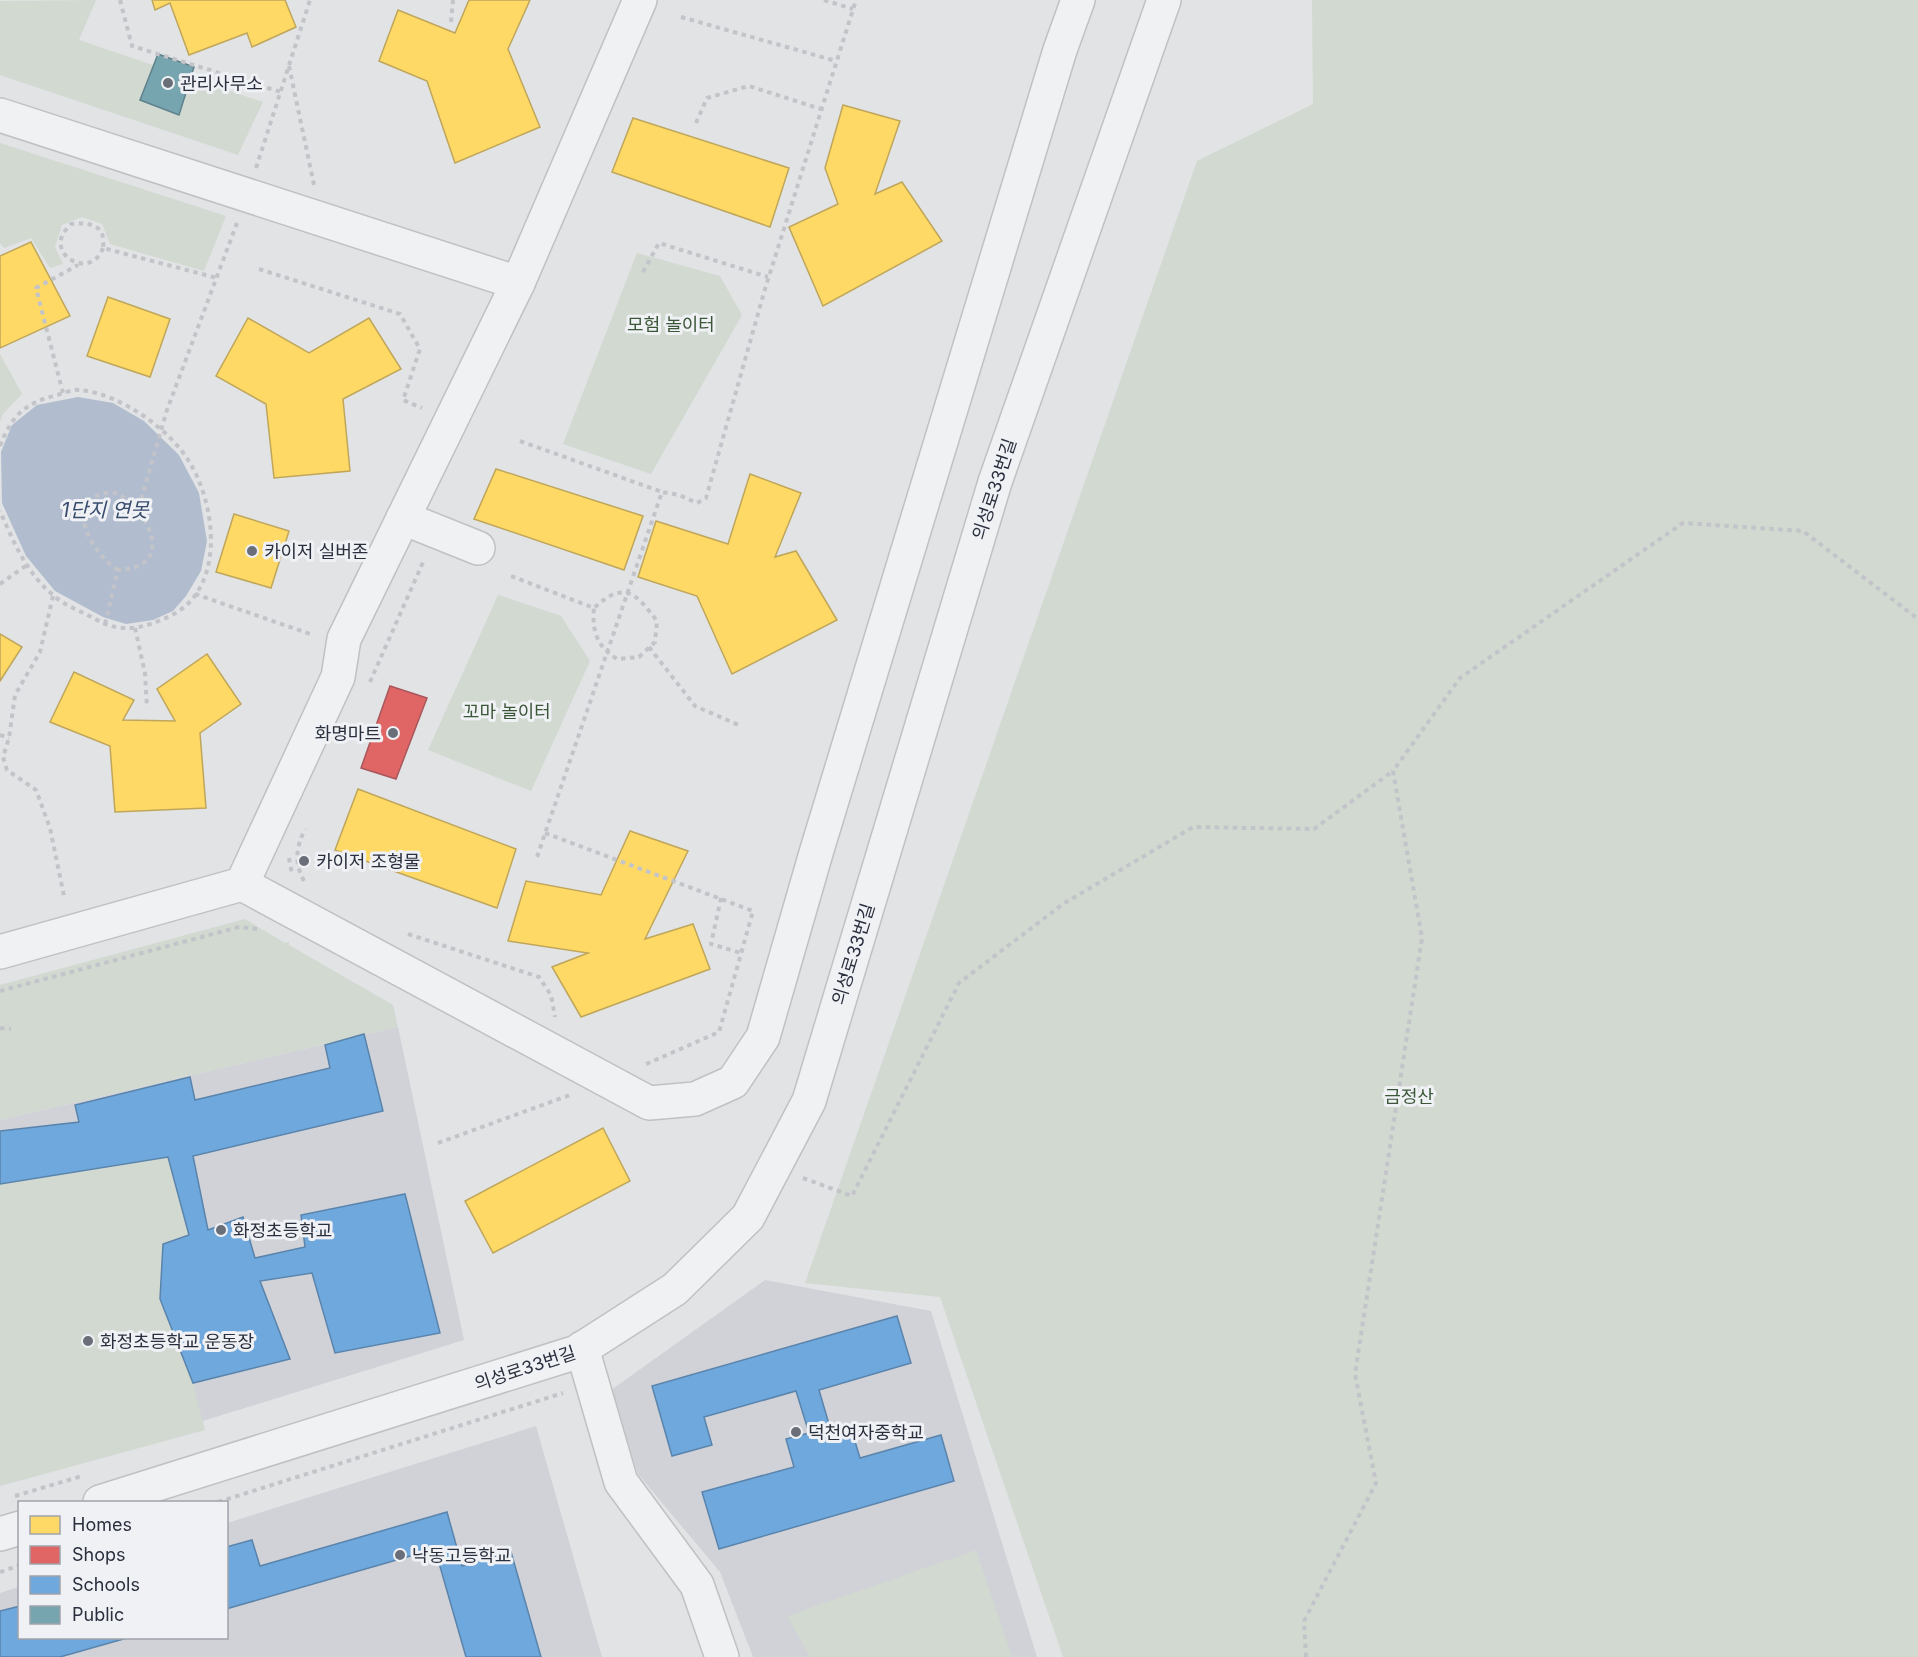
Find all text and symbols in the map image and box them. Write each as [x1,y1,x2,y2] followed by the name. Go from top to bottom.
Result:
[180,73,263,94] place label: 관리사무소
[161,76,175,90] marker: 관리사무소
[627,314,715,335] park label: 모험 놀이터
[968,436,1020,542] street label: 의성로33번길
[61,498,150,522] water label: 1단지 연못
[264,541,368,562] place label: 카이저 실버존
[245,544,259,558] marker: 카이저 실버존
[463,701,551,722] park label: 꼬마 놀이터
[315,723,381,744] place label: 화명마트
[386,726,400,740] marker: 화명마트
[316,851,420,872] place label: 카이저 조형물
[297,854,311,868] marker: 카이저 조형물
[828,901,878,1007] street label: 의성로33번길
[1384,1086,1434,1107] park label: 금정산
[233,1220,332,1241] place label: 화정초등학교
[214,1223,228,1237] marker: 화정초등학교
[100,1331,254,1352] place label: 화정초등학교 운동장
[81,1334,95,1348] marker: 화정초등학교 운동장
[472,1342,578,1394] street label: 의성로33번길
[808,1422,924,1443] place label: 덕천여자중학교
[789,1425,803,1439] marker: 덕천여자중학교
[18,1501,228,1639] legend
[72,1514,132,1535] text: Homes
[72,1544,126,1565] text: Shops
[412,1545,511,1566] place label: 낙동고등학교
[393,1548,407,1562] marker: 낙동고등학교
[72,1574,140,1595] text: Schools
[72,1604,124,1625] text: Public

